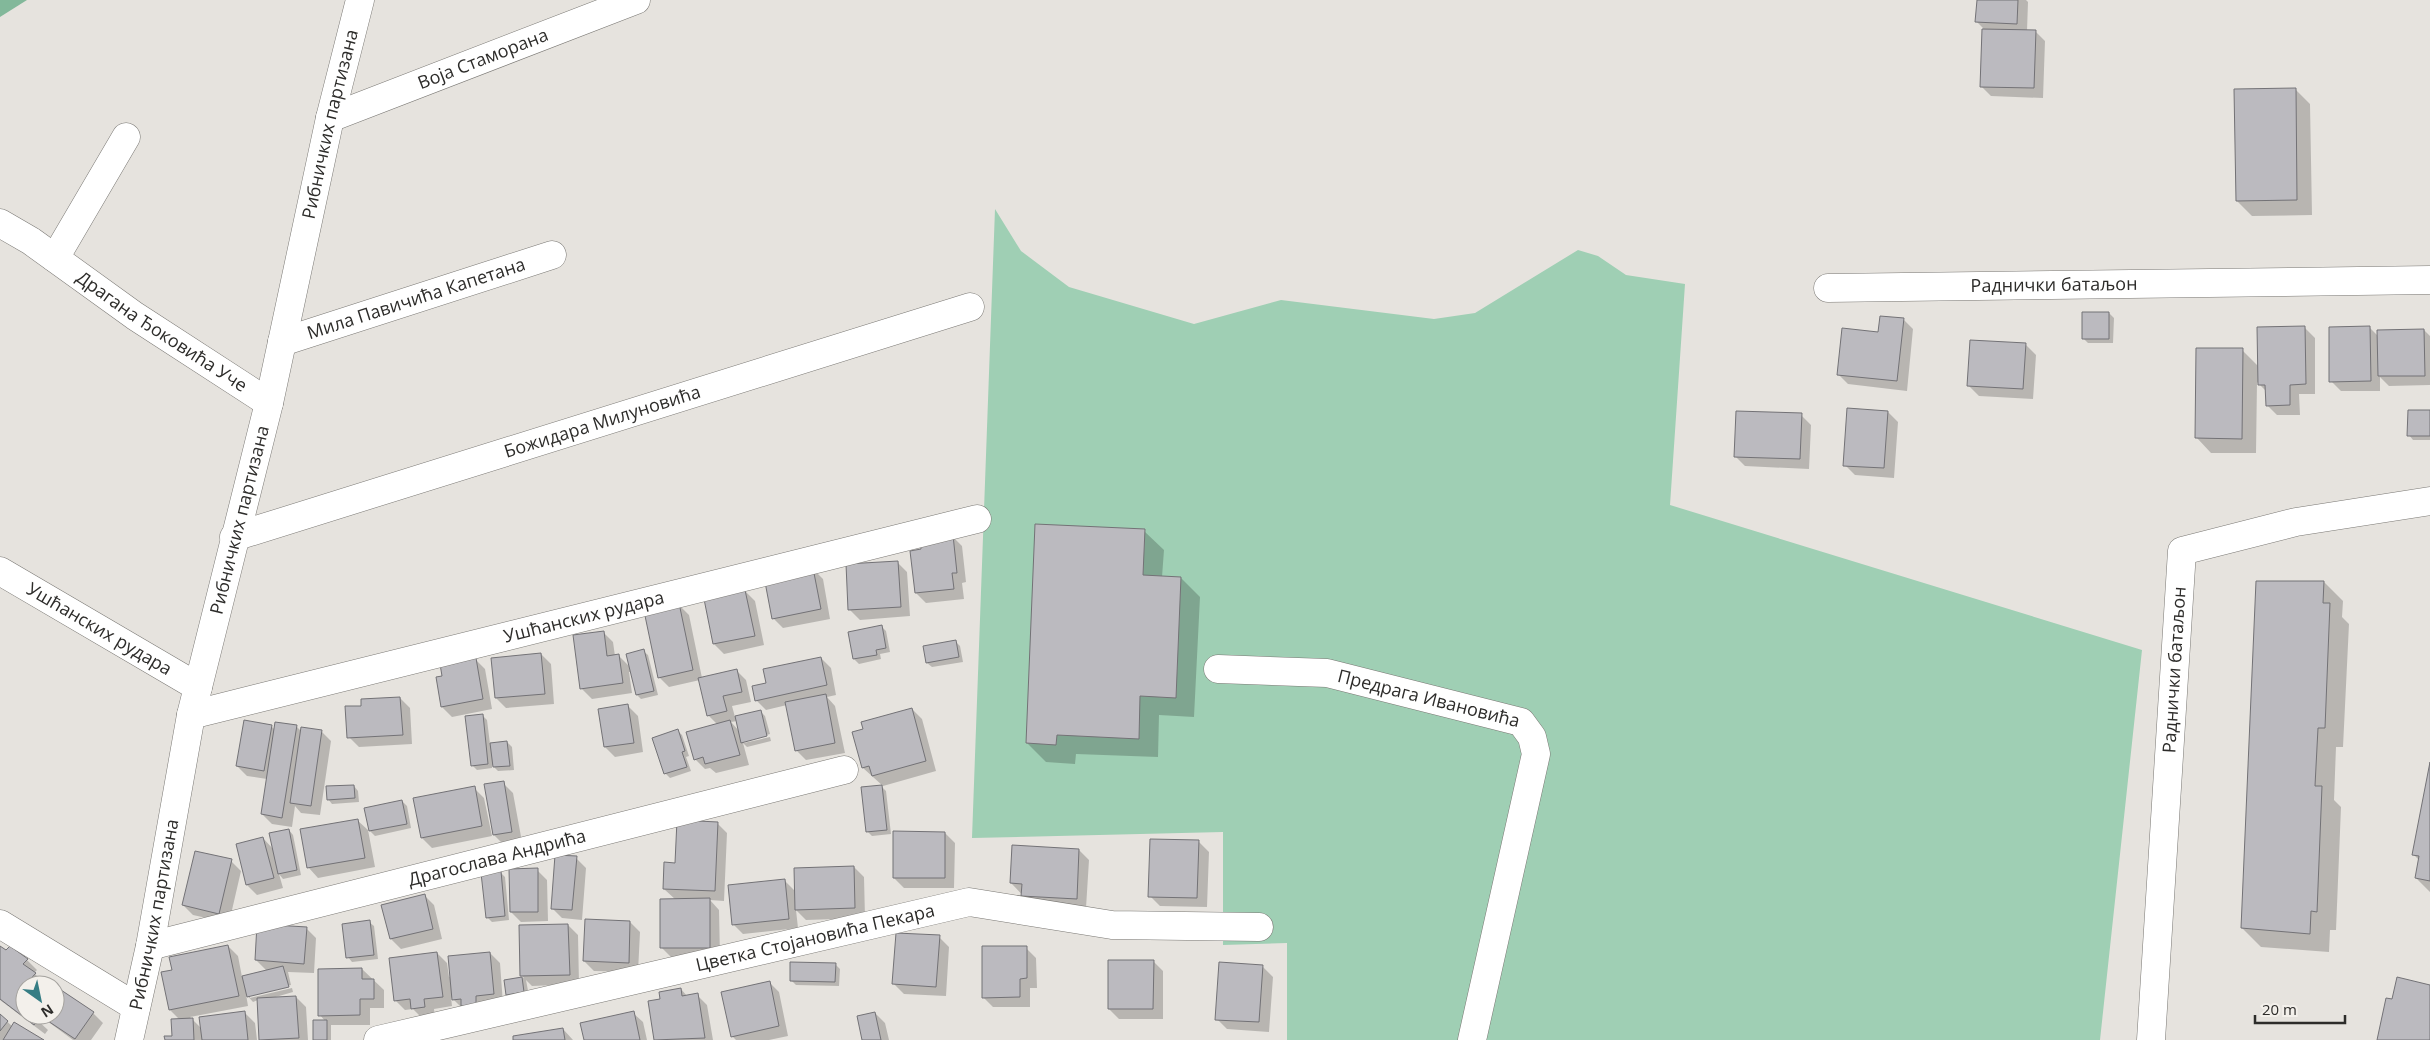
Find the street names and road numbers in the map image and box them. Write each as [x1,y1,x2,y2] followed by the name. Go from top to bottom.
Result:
[414,22,551,94] street label: Воја Стаморана
[296,27,363,221] street label: Рибничких партизана
[304,251,528,344] street label: Мила Павичића Капетана
[72,265,252,397] street label: Драгана Ђоковића Уче
[1970,271,2138,297] street label: Раднички батаљон
[501,379,703,463] street label: Божидара Милуновића
[204,423,274,617] street label: Рибничких партизана
[23,576,177,680] street label: Ушћанских рудара
[501,584,666,648] street label: Ушћанских рудара
[2156,586,2191,754] street label: Раднички батаљон
[1335,663,1523,732] street label: Предрага Ивановића
[123,817,183,1012] street label: Рибничких партизана
[405,823,588,891] street label: Драгослава Андрића
[693,897,937,976] street label: Цветка Стојановића Пекара

